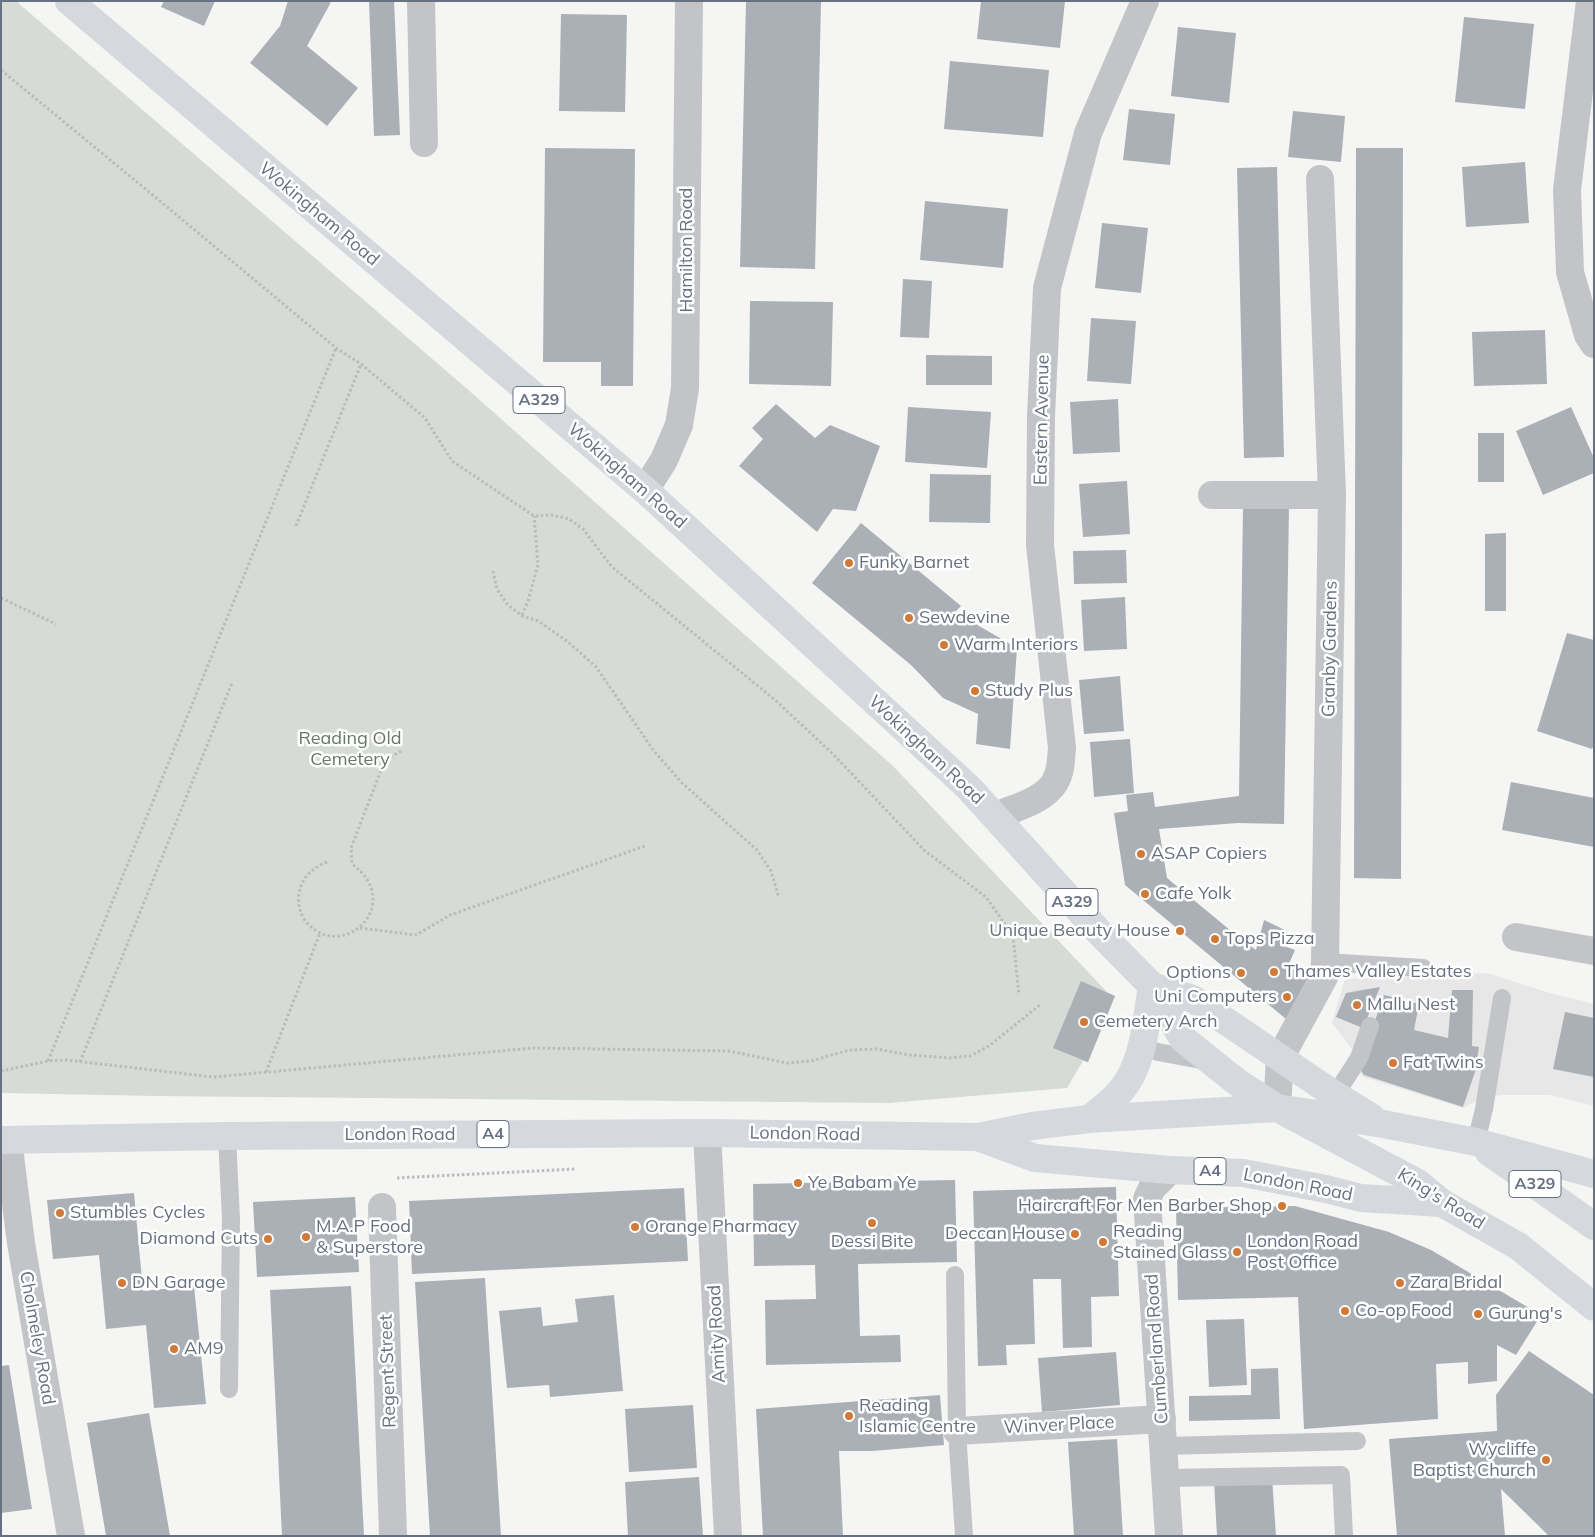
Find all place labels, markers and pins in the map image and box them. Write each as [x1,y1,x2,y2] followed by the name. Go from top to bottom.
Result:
[859,552,969,574] place label: Funky Barnet
[843,557,855,569] marker: Funky Barnet
[919,607,1010,629] place label: Sewdevine
[903,612,915,624] marker: Sewdevine
[954,634,1078,656] place label: Warm Interiors
[938,639,950,651] marker: Warm Interiors
[985,680,1073,702] place label: Study Plus
[969,685,981,697] marker: Study Plus
[1151,843,1267,865] place label: ASAP Copiers
[1135,848,1147,860] marker: ASAP Copiers
[1155,883,1231,905] place label: Cafe Yolk
[1139,888,1151,900] marker: Cafe Yolk
[989,920,1170,942] place label: Unique Beauty House
[1174,925,1186,937] marker: Unique Beauty House
[1225,928,1315,950] place label: Tops Pizza
[1209,933,1221,945] marker: Tops Pizza
[1284,961,1472,983] place label: Thames Valley Estates
[1166,962,1231,984] place label: Options
[1268,966,1280,978] marker: Thames Valley Estates
[1235,967,1247,979] marker: Options
[1154,986,1277,1008] place label: Uni Computers
[1281,991,1293,1003] marker: Uni Computers
[1367,994,1455,1016] place label: Mallu Nest
[1351,999,1363,1011] marker: Mallu Nest
[1094,1011,1218,1033] place label: Cemetery Arch
[1078,1016,1090,1028] marker: Cemetery Arch
[1403,1052,1484,1074] place label: Fat Twins
[1387,1057,1399,1069] marker: Fat Twins
[808,1172,916,1194] place label: Ye Babam Ye
[792,1177,804,1189] marker: Ye Babam Ye
[1018,1195,1272,1217] place label: Haircraft For Men Barber Shop
[1276,1200,1288,1212] marker: Haircraft For Men Barber Shop
[70,1202,205,1224] place label: Stumbles Cycles
[54,1207,66,1219] marker: Stumbles Cycles
[316,1216,423,1258] place label: M.A.P Food & Superstore
[645,1216,797,1238] place label: Orange Pharmacy
[866,1217,878,1229] marker: Dessi Bite
[629,1221,641,1233] marker: Orange Pharmacy
[1113,1221,1228,1264] place label: Reading Stained Glass
[945,1223,1065,1245] place label: Deccan House
[140,1228,258,1250] place label: Diamond Cuts
[1069,1228,1081,1240] marker: Deccan House
[300,1231,312,1243] marker: M.A.P Food & Superstore
[831,1231,913,1253] place label: Dessi Bite
[1247,1231,1358,1274] place label: London Road Post Office
[262,1233,274,1245] marker: Diamond Cuts
[1097,1236,1109,1248] marker: Reading Stained Glass
[1231,1246,1243,1258] marker: London Road Post Office
[132,1272,225,1294] place label: DN Garage
[1410,1272,1502,1294] place label: Zara Bridal
[116,1277,128,1289] marker: DN Garage
[1394,1277,1406,1289] marker: Zara Bridal
[1355,1300,1452,1322] place label: Co-op Food
[1488,1303,1563,1325] place label: Gurung's
[1339,1305,1351,1317] marker: Co-op Food
[1472,1308,1484,1320] marker: Gurung's
[184,1338,223,1360] place label: AM9
[168,1343,180,1355] marker: AM9
[859,1395,976,1438] place label: Reading Islamic Centre
[843,1410,855,1422] marker: Reading Islamic Centre
[1413,1439,1536,1482] place label: Wycliffe Baptist Church
[1540,1454,1552,1466] marker: Wycliffe Baptist Church

